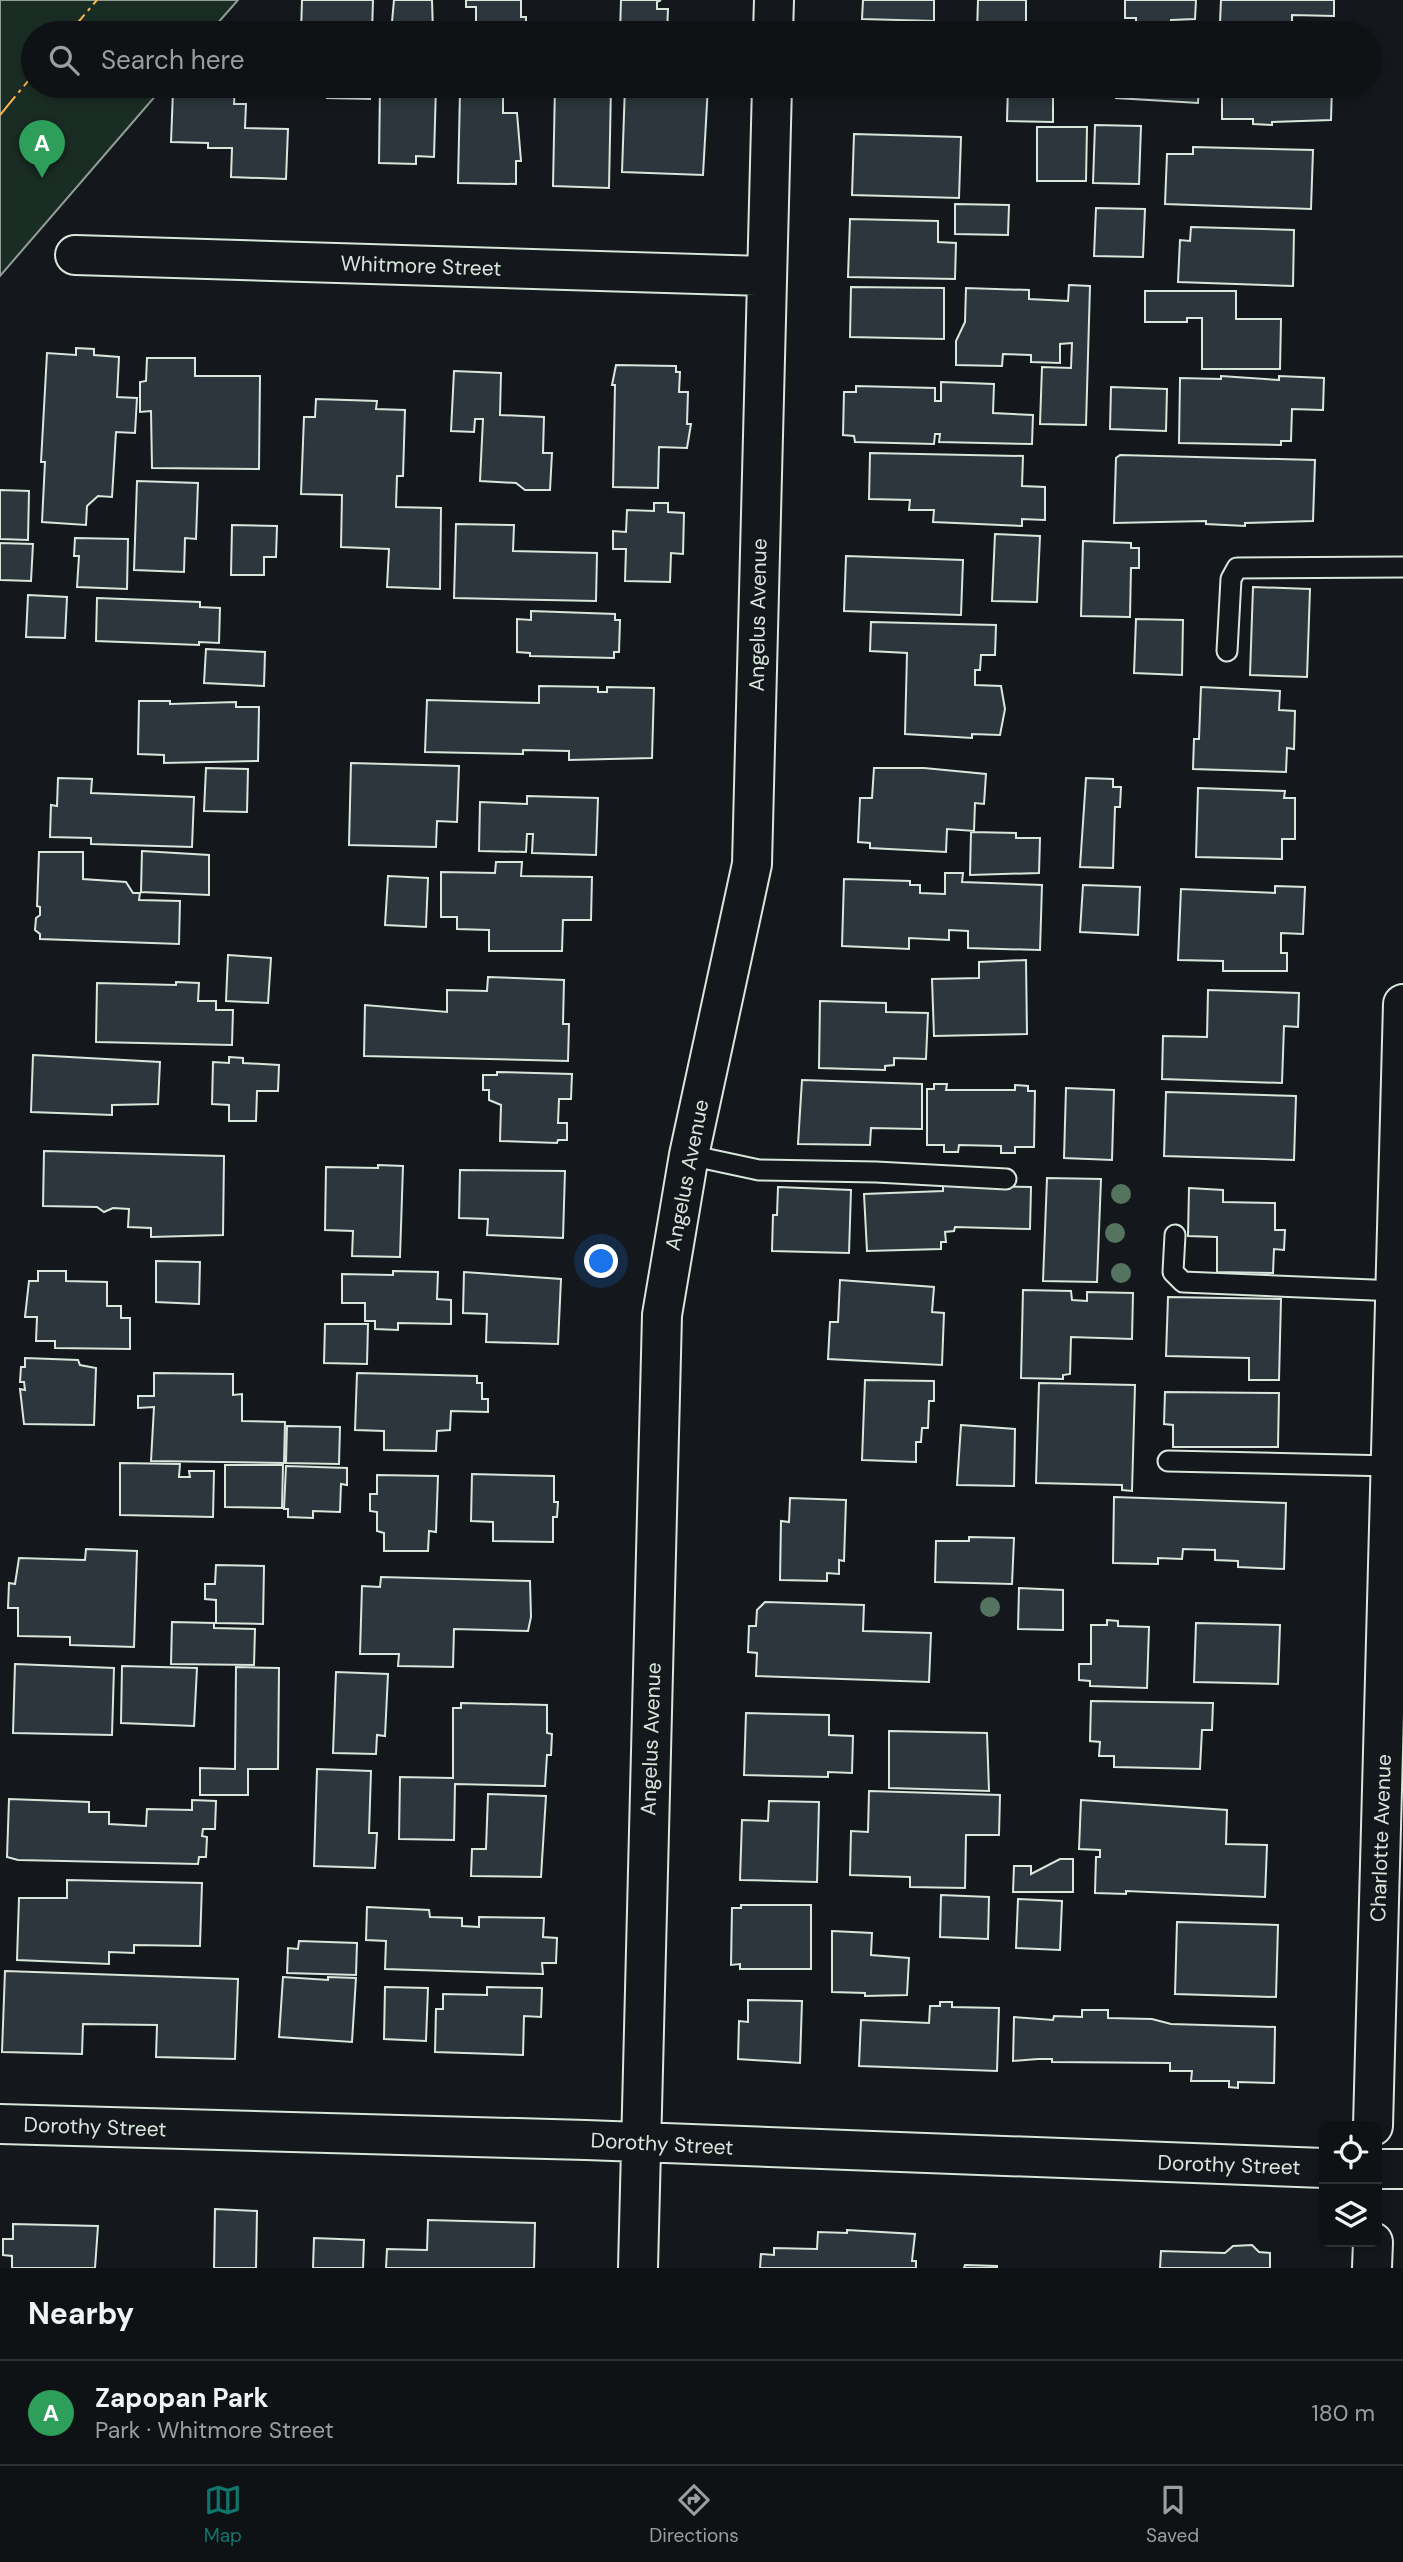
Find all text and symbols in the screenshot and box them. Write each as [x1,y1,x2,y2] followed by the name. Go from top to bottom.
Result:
[21,21,1382,98] search box
[45,41,83,79] icon: search
[101,43,244,77] text: Search here
[19,120,65,178] pin: A
[340,249,502,283] street label: Whitmore Street
[743,538,773,692] street label: Angelus Avenue
[659,1097,715,1253] street label: Angelus Avenue
[584,1244,618,1278] your location
[634,1662,668,1816] street label: Angelus Avenue
[1364,1753,1398,1922] street label: Charlotte Avenue
[23,2111,167,2143] street label: Dorothy Street
[1319,2121,1382,2247] map controls
[1319,2121,1382,2184] button: locate
[590,2126,734,2162] street label: Dorothy Street
[1157,2149,1301,2181] street label: Dorothy Street
[1319,2184,1382,2247] button: layers
[28,2294,134,2333] text: Nearby
[95,2381,269,2415] text: Zapopan Park
[43,2398,59,2428] text: A
[1311,2398,1375,2428] text: 180 m
[95,2415,334,2445] text: Park · Whitmore Street
[204,2481,242,2548] tab: Map
[649,2481,739,2548] tab: Directions
[1146,2481,1199,2548] tab: Saved

